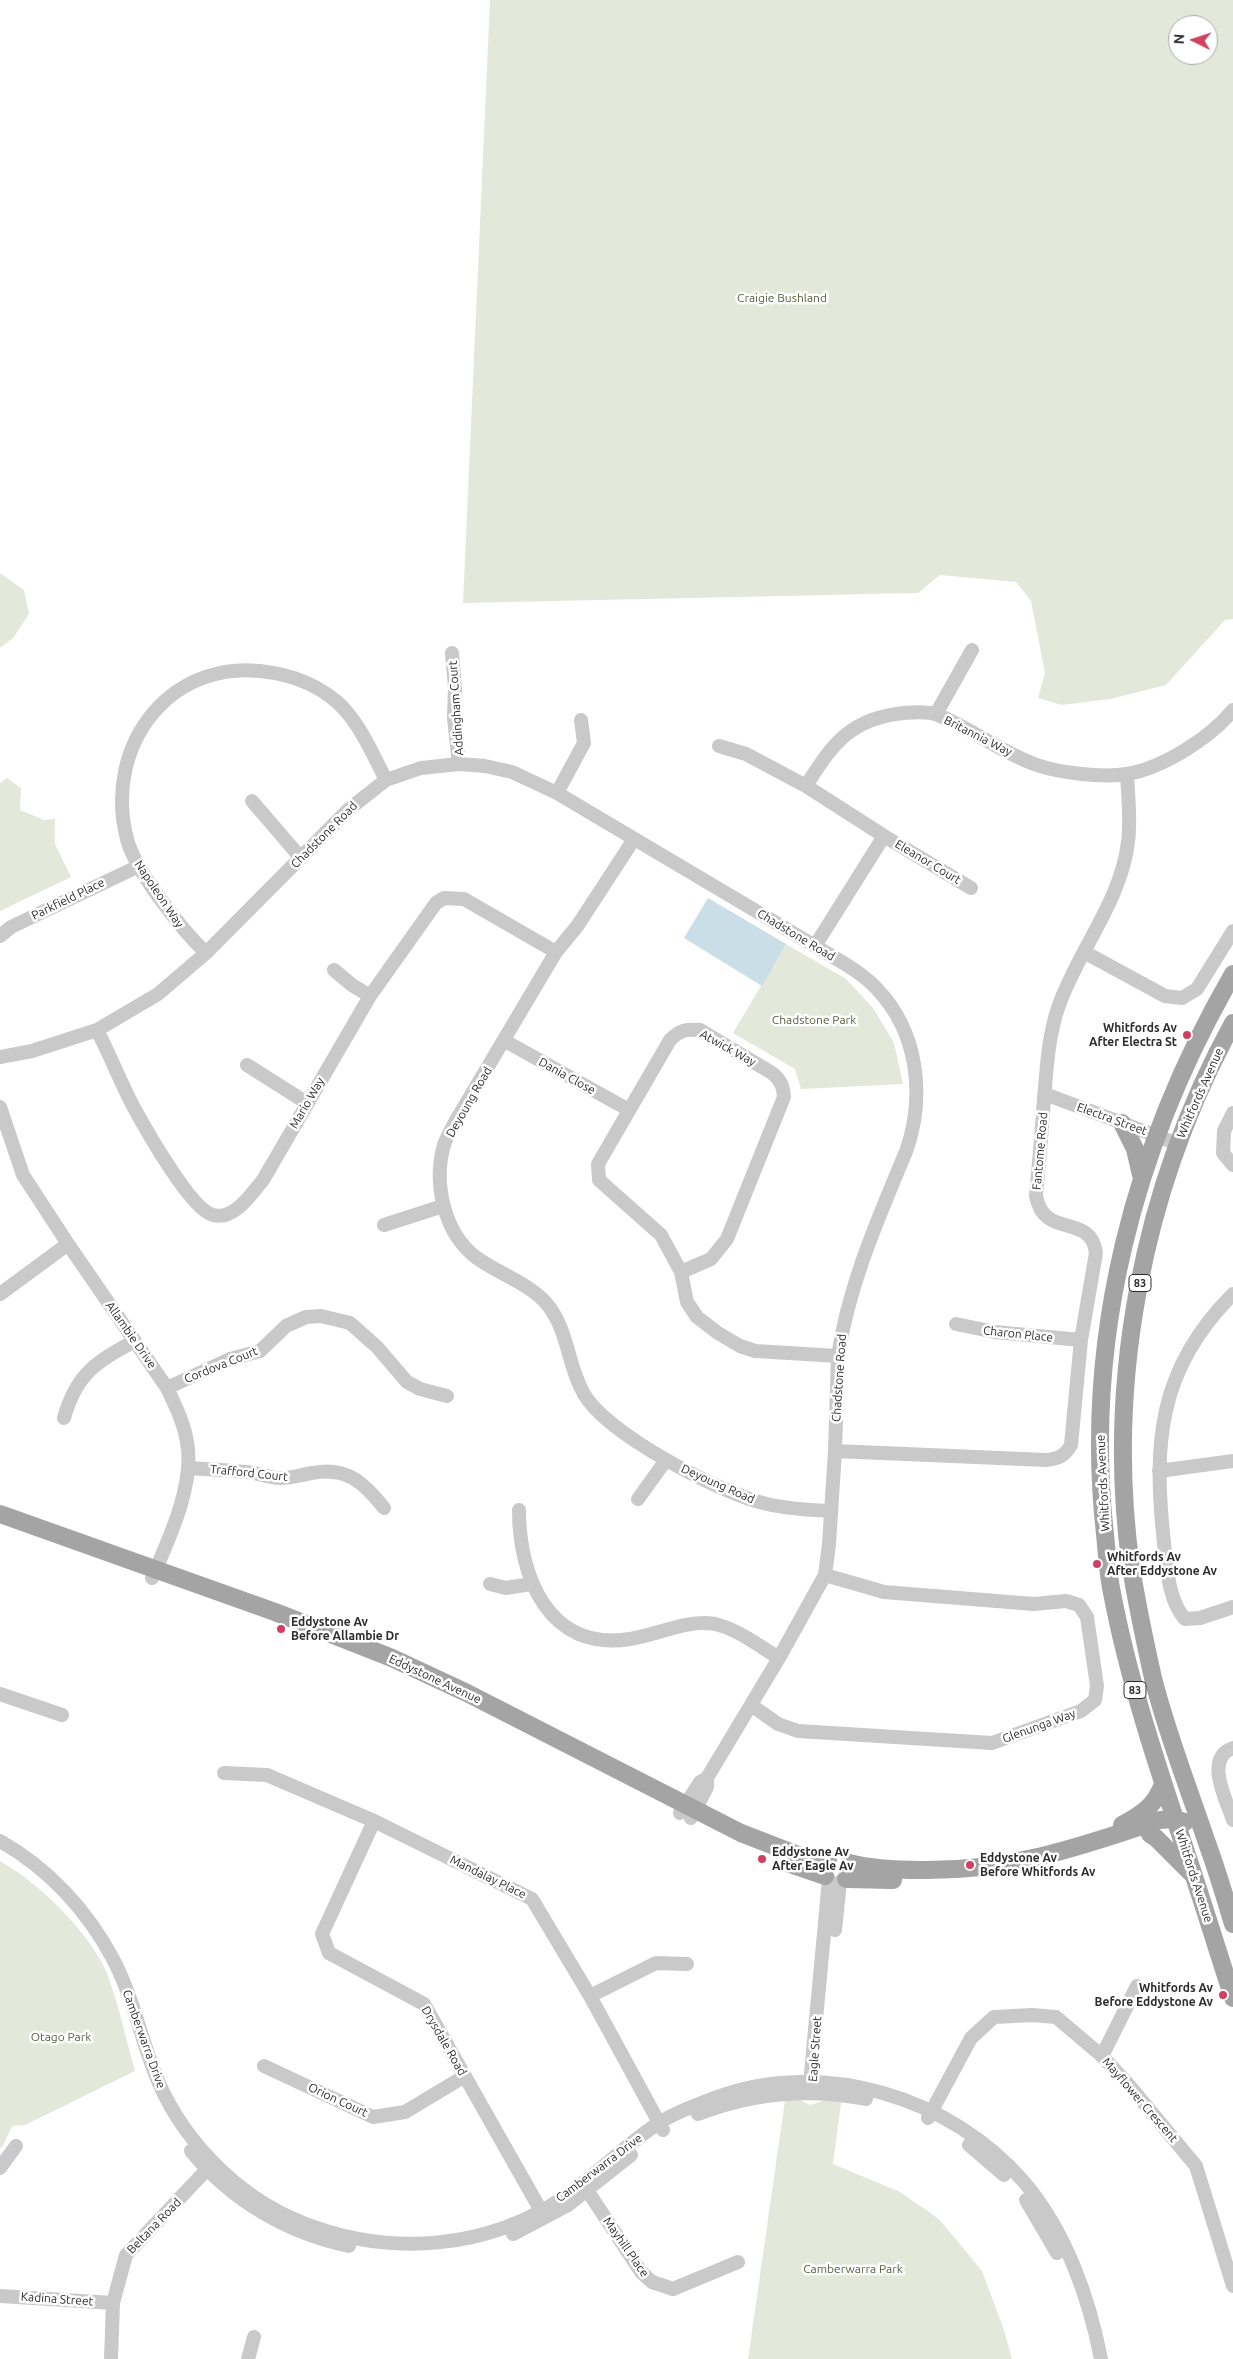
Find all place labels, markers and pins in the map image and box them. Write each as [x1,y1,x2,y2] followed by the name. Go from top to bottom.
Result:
[1089,1021,1177,1049] place label: Whitfords Av After Electra St
[1181,1029,1193,1041] marker: Whitfords Av After Electra St
[1107,1550,1217,1578] place label: Whitfords Av After Eddystone Av
[1091,1558,1103,1570] marker: Whitfords Av After Eddystone Av
[291,1615,399,1643] place label: Eddystone Av Before Allambie Dr
[275,1623,287,1635] marker: Eddystone Av Before Allambie Dr
[772,1845,854,1873] place label: Eddystone Av After Eagle Av
[980,1851,1096,1879] place label: Eddystone Av Before Whitfords Av
[756,1853,768,1865] marker: Eddystone Av After Eagle Av
[964,1859,976,1871] marker: Eddystone Av Before Whitfords Av
[1095,1981,1213,2009] place label: Whitfords Av Before Eddystone Av
[1217,1989,1229,2001] marker: Whitfords Av Before Eddystone Av

